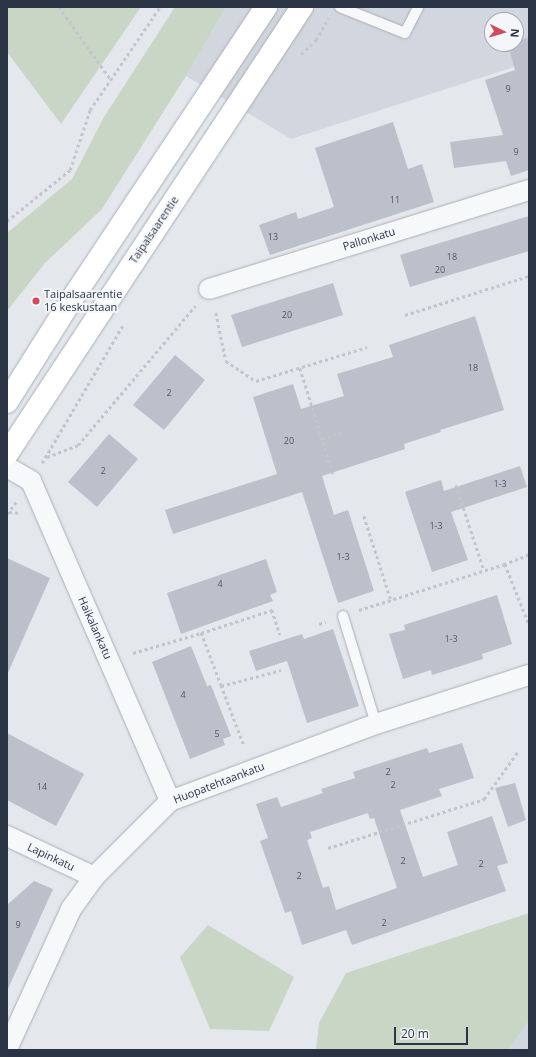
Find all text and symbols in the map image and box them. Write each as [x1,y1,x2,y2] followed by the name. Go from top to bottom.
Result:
[484,12,524,52] north arrow
[508,28,523,38] text: N
[505,84,511,94] house number: 9
[513,147,519,157] house number: 9
[127,194,181,266] street label: Taipalsaarentie
[390,195,400,205] house number: 11
[341,225,397,253] street label: Pallonkatu
[268,232,278,242] house number: 13
[447,252,457,262] house number: 18
[435,265,445,275] house number: 20
[44,288,122,314] place label: Taipalsaarentie 16 keskustaan
[31,296,41,306] marker: Taipalsaarentie 16 keskustaan
[282,310,292,320] house number: 20
[468,363,478,373] house number: 18
[166,388,172,398] house number: 2
[284,436,294,446] house number: 20
[100,466,106,476] house number: 2
[493,479,507,489] house number: 1-3
[429,521,443,531] house number: 1-3
[336,552,350,562] house number: 1-3
[217,579,223,589] house number: 4
[75,595,115,661] street label: Haikalankatu
[444,634,458,644] house number: 1-3
[180,690,186,700] house number: 4
[214,729,220,739] house number: 5
[172,760,266,806] street label: Huopatehtaankatu
[385,767,391,777] house number: 2
[390,780,396,790] house number: 2
[37,782,47,792] house number: 14
[25,840,77,874] street label: Lapinkatu
[400,856,406,866] house number: 2
[478,859,484,869] house number: 2
[296,871,302,881] house number: 2
[381,918,387,928] house number: 2
[15,920,21,930] house number: 9
[396,1019,470,1045] scale bar
[401,1025,429,1042] text: 20 m

